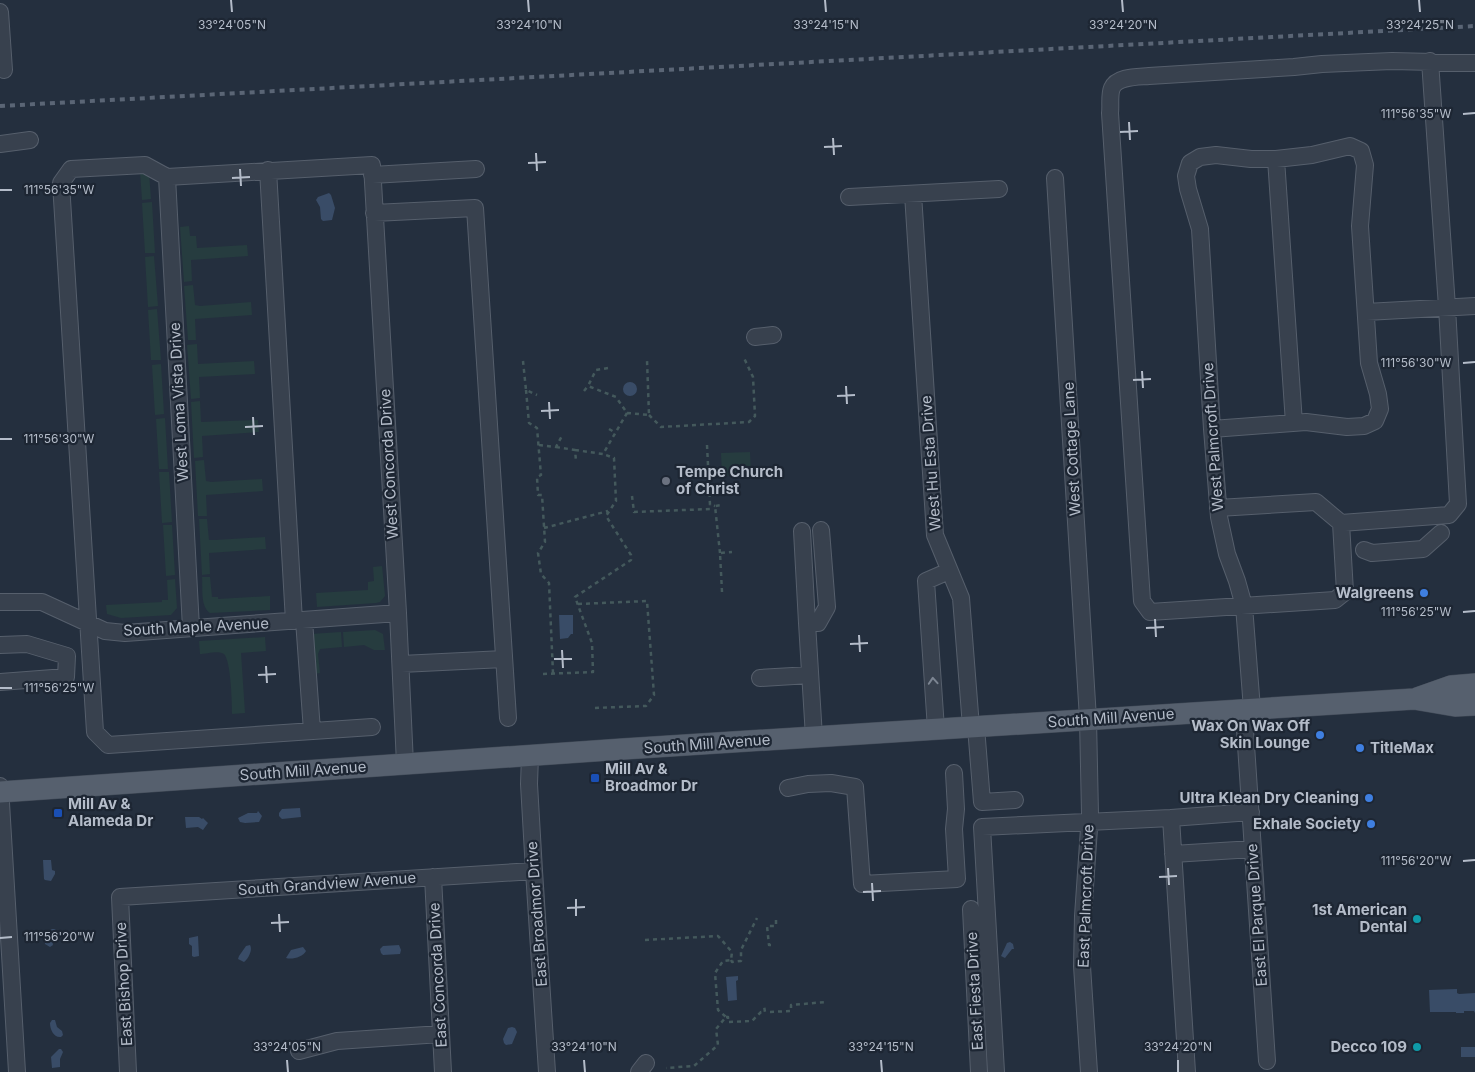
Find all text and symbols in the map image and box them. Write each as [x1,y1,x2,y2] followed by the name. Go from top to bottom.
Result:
[198,17,266,32] text: 33°24'05"N
[496,17,562,32] text: 33°24'10"N
[793,17,859,32] text: 33°24'15"N
[1089,17,1157,32] text: 33°24'20"N
[1386,17,1454,32] text: 33°24'25"N
[1381,106,1451,121] text: 111°56'35"W
[24,182,94,197] text: 111°56'35"W
[165,322,192,482] street label: West Loma Vista Drive
[1381,355,1452,370] text: 111°56'30"W
[1198,362,1227,512] street label: West Palmcroft Drive
[1058,381,1085,517] street label: West Cottage Lane
[375,388,402,540] street label: West Concorda Drive
[916,395,945,531] street label: West Hu Esta Drive
[24,431,95,446] text: 111°56'30"W
[676,462,783,498] place label: Tempe Church of Christ
[660,475,672,487] marker: Tempe Church of Christ
[1336,583,1414,602] place label: Walgreens
[1418,587,1430,599] marker: Walgreens
[1381,604,1451,619] text: 111°56'25"W
[123,613,269,640] street label: South Maple Avenue
[928,676,939,684] one-way arrow
[24,680,94,695] text: 111°56'25"W
[1047,704,1175,731] street label: South Mill Avenue
[1191,716,1310,752] place label: Wax On Wax Off Skin Lounge
[1314,729,1326,741] marker: Wax On Wax Off Skin Lounge
[643,730,771,757] street label: South Mill Avenue
[1370,738,1434,757] place label: TitleMax
[1354,742,1366,754] marker: TitleMax
[239,757,367,784] street label: South Mill Avenue
[605,759,698,795] place label: Mill Av & Broadmor Dr
[589,772,601,784] marker: Mill Av & Broadmor Dr
[1180,788,1359,807] place label: Ultra Klean Dry Cleaning
[1363,792,1375,804] marker: Ultra Klean Dry Cleaning
[68,794,153,830] place label: Mill Av & Alameda Dr
[52,807,64,819] marker: Mill Av & Alameda Dr
[1253,814,1361,833] place label: Exhale Society
[1365,818,1377,830] marker: Exhale Society
[1074,824,1098,968] street label: East Palmcroft Drive
[522,841,551,987] street label: East Broadmor Drive
[1242,843,1271,987] street label: East El Parque Drive
[1381,853,1452,868] text: 111°56'20"W
[237,868,417,899] street label: South Grandview Avenue
[1312,900,1407,936] place label: 1st American Dental
[424,902,451,1048] street label: East Concorda Drive
[1411,913,1423,925] marker: 1st American Dental
[111,921,136,1047] street label: East Bishop Drive
[24,929,95,944] text: 111°56'20"W
[962,931,987,1051] street label: East Fiesta Drive
[1331,1037,1407,1056] place label: Decco 109
[253,1039,321,1054] text: 33°24'05"N
[551,1039,617,1054] text: 33°24'10"N
[848,1039,914,1054] text: 33°24'15"N
[1144,1039,1212,1054] text: 33°24'20"N
[1411,1041,1423,1053] marker: Decco 109

